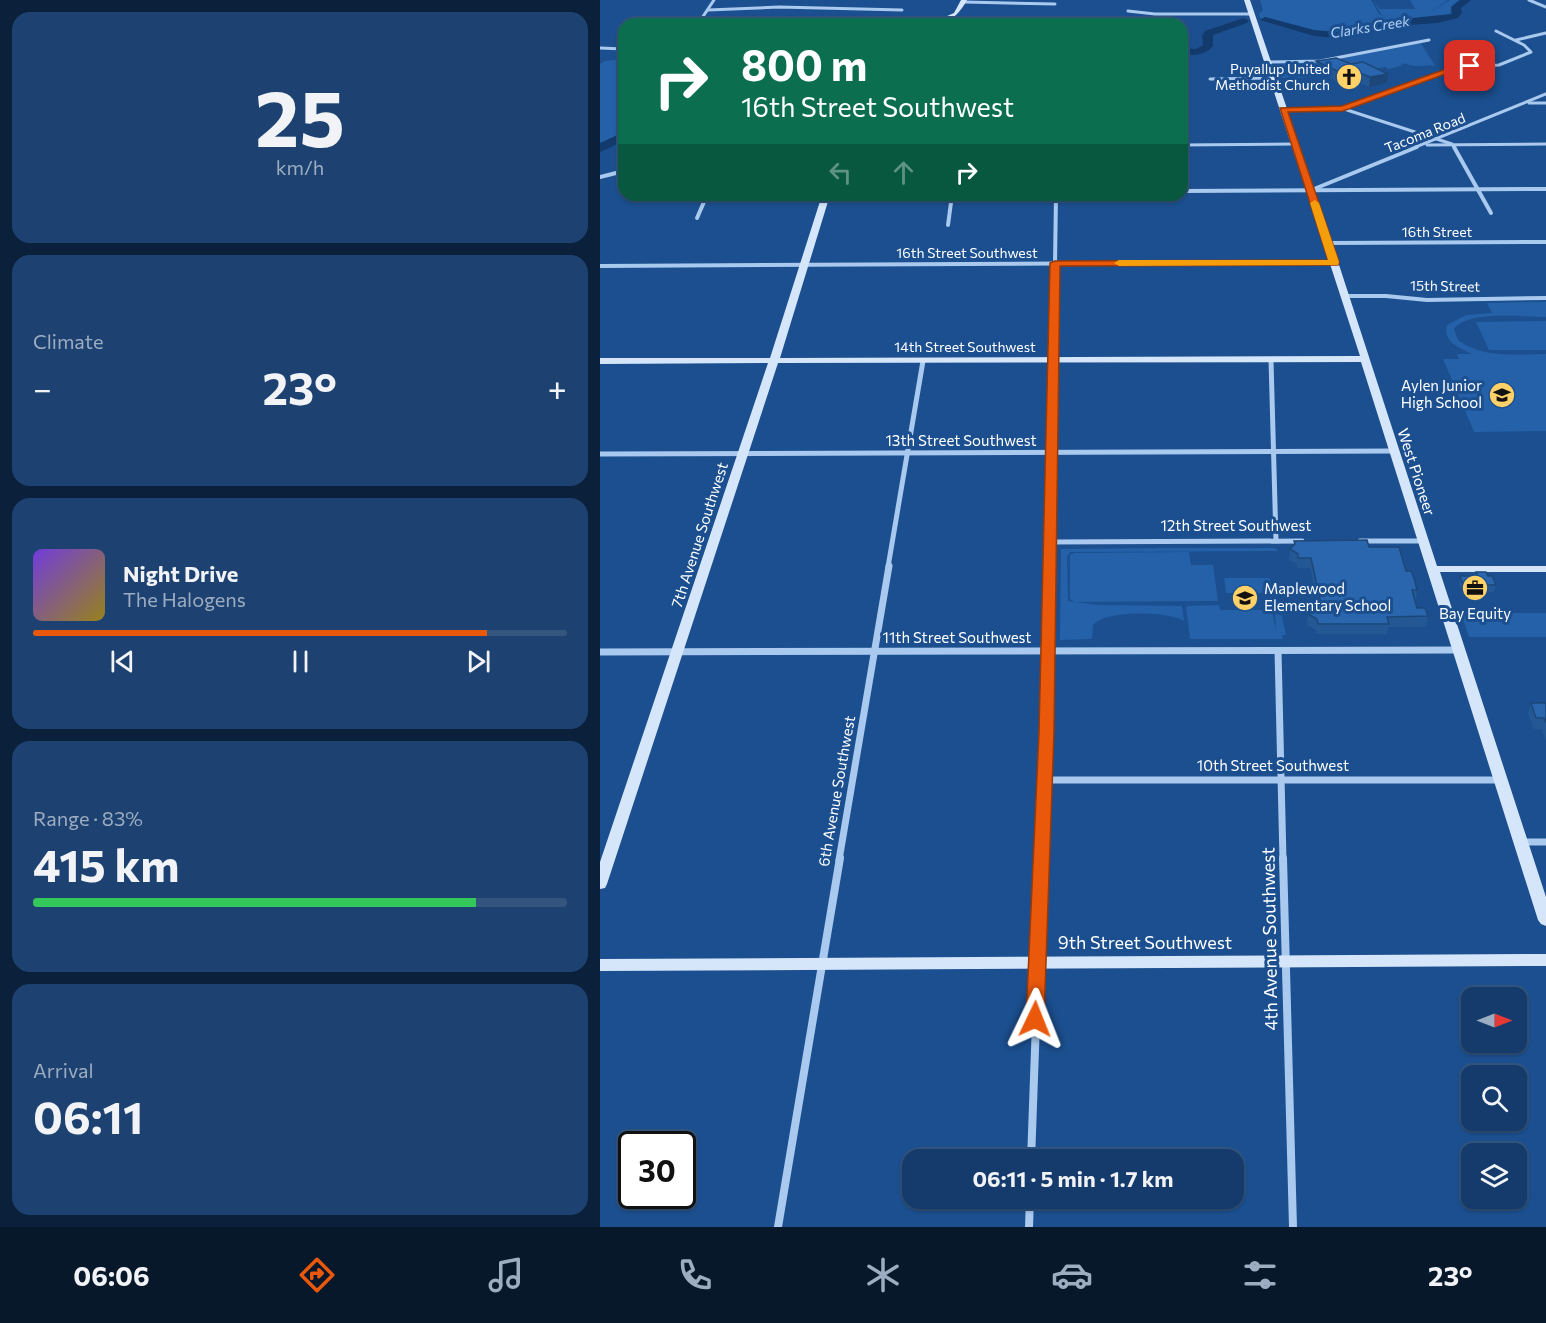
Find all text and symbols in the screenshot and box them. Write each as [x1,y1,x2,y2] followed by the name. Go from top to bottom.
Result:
[1329,12,1411,41] water label: Clarks Creek
[741,38,867,90] text: 800 m
[1444,40,1495,91] pin
[642,42,720,120] icon: right
[1453,49,1486,82] icon: arrive
[1215,60,1330,93] place label: Puyallup United Methodist Church
[1334,62,1364,92] church icon: Puyallup United Methodist Church
[255,68,345,163] text: 25
[741,90,1014,123] text: 16th Street Southwest
[1382,109,1468,156] street label: Tacoma Road
[276,155,324,179] text: km/h
[824,156,857,189] icon: left
[887,156,920,189] icon: ahead
[950,156,983,189] icon: right
[1402,223,1473,240] street label: 16th Street
[896,244,1038,261] street label: 16th Street Southwest
[1410,276,1480,295] street label: 15th Street
[33,329,103,353] text: Climate
[894,338,1036,355] street label: 14th Street Southwest
[263,359,337,414] text: 23°
[33,367,52,408] text: −
[548,367,567,408] text: +
[1401,376,1482,411] place label: Aylen Junior High School
[1487,380,1517,410] school or university icon: Aylen Junior High School
[1394,426,1440,518] street label: West Pioneer
[885,431,1037,449] street label: 13th Street Southwest
[667,460,731,610] street label: 7th Avenue Southwest
[1161,516,1311,534] street label: 12th Street Southwest
[123,560,238,587] text: Night Drive
[1460,573,1490,603] office icon: Bay Equity
[1264,579,1391,614] place label: Maplewood Elementary School
[1230,583,1260,613] school or university icon: Maplewood Elementary School
[123,587,246,611] text: The Halogens
[1439,604,1511,622] place label: Bay Equity
[882,628,1032,646] street label: 11th Street Southwest
[106,645,139,678] icon: previous
[284,645,317,678] icon: pause
[462,645,495,678] icon: next
[814,714,858,868] street label: 6th Avenue Southwest
[1197,756,1349,774] street label: 10th Street Southwest
[33,806,143,830] text: Range · 83%
[33,836,180,891] text: 415 km
[1256,847,1282,1031] street label: 4th Avenue Southwest
[1058,931,1232,953] street label: 9th Street Southwest
[1003,987,1067,1051] position arrow
[1461,987,1527,1053] north arrow
[1461,987,1527,1209] map controls
[33,1058,94,1082] text: Arrival
[1461,1065,1527,1131] button: search
[33,1088,143,1143] text: 06:11
[618,1131,696,1209] speed limit sign: 30
[1461,1143,1527,1209] button: layers
[972,1165,1174,1192] text: 06:11 · 5 min · 1.7 km
[296,1254,338,1296] icon: directions
[485,1254,527,1296] icon: music
[674,1254,716,1296] icon: phone
[862,1254,904,1296] icon: climate
[1051,1254,1093,1296] icon: car
[1239,1254,1281,1296] icon: filters
[73,1259,150,1292] text: 06:06
[1428,1259,1473,1292] text: 23°

